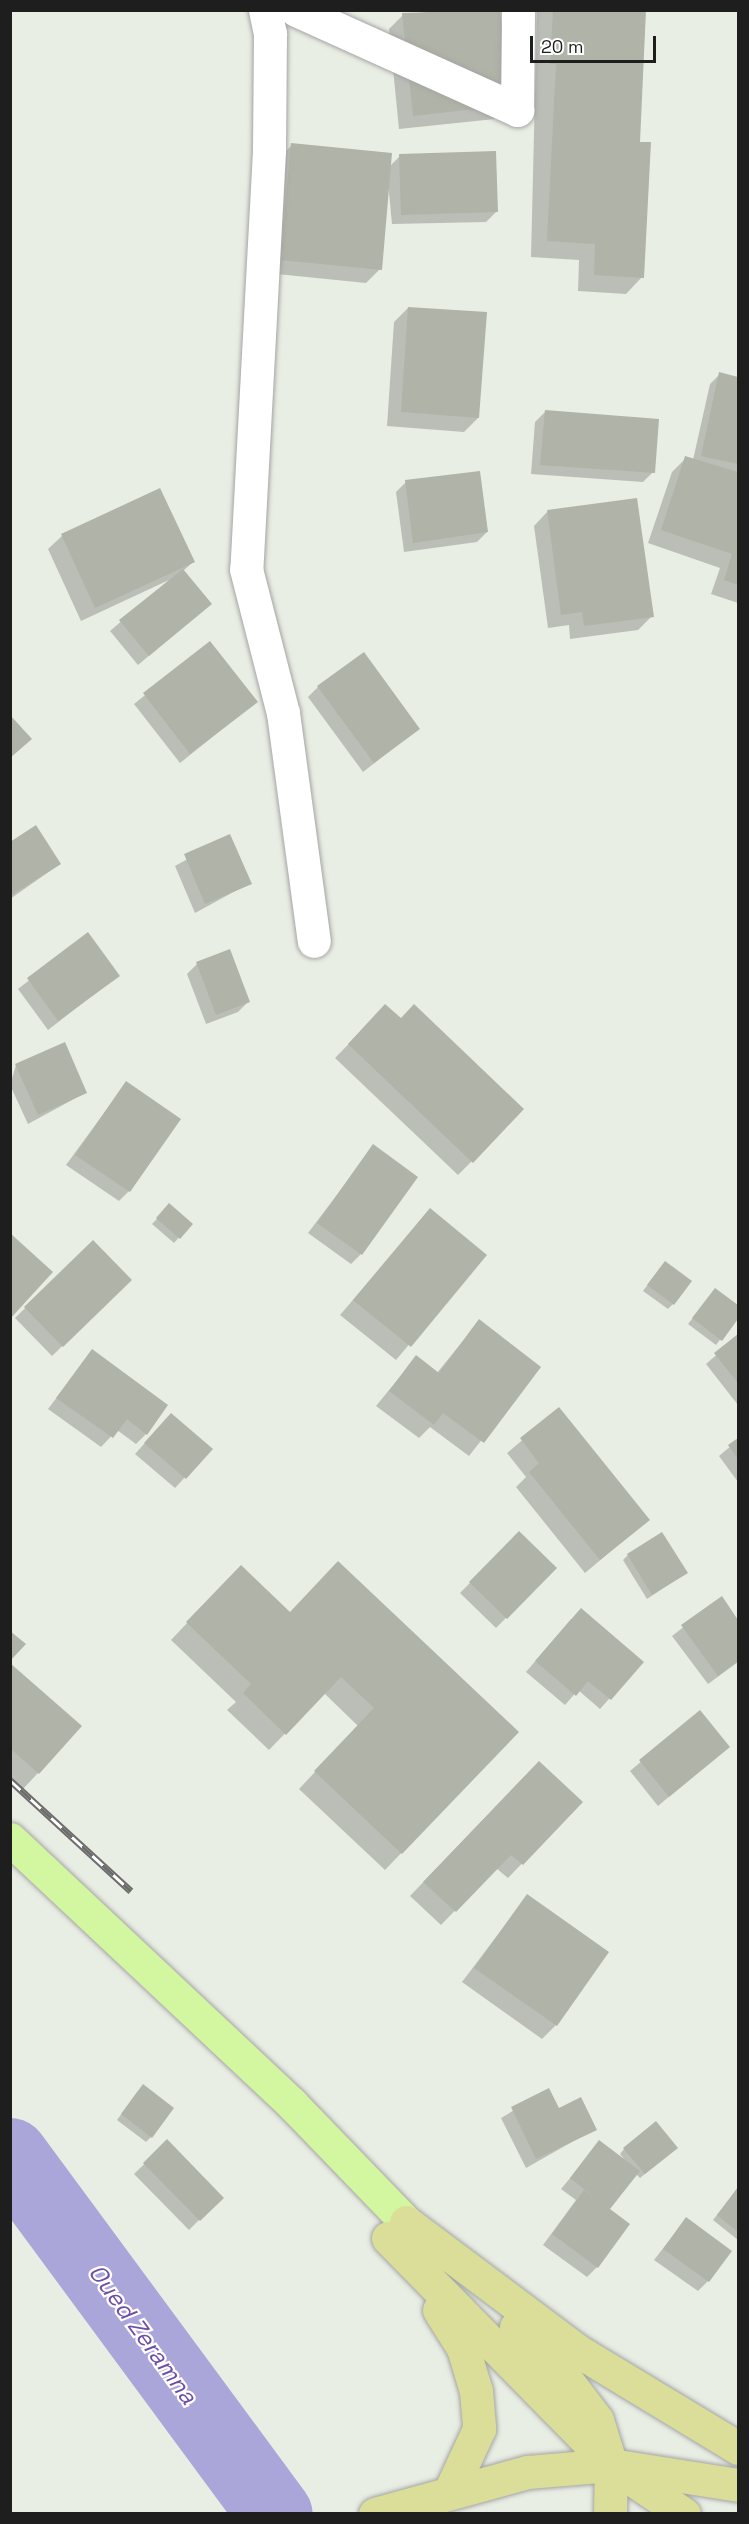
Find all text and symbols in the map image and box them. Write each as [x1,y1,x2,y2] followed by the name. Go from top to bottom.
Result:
[533,24,659,62] scale bar
[541,35,584,58] text: 20 m
[83,2258,203,2410] water label: Oued Zeramna

